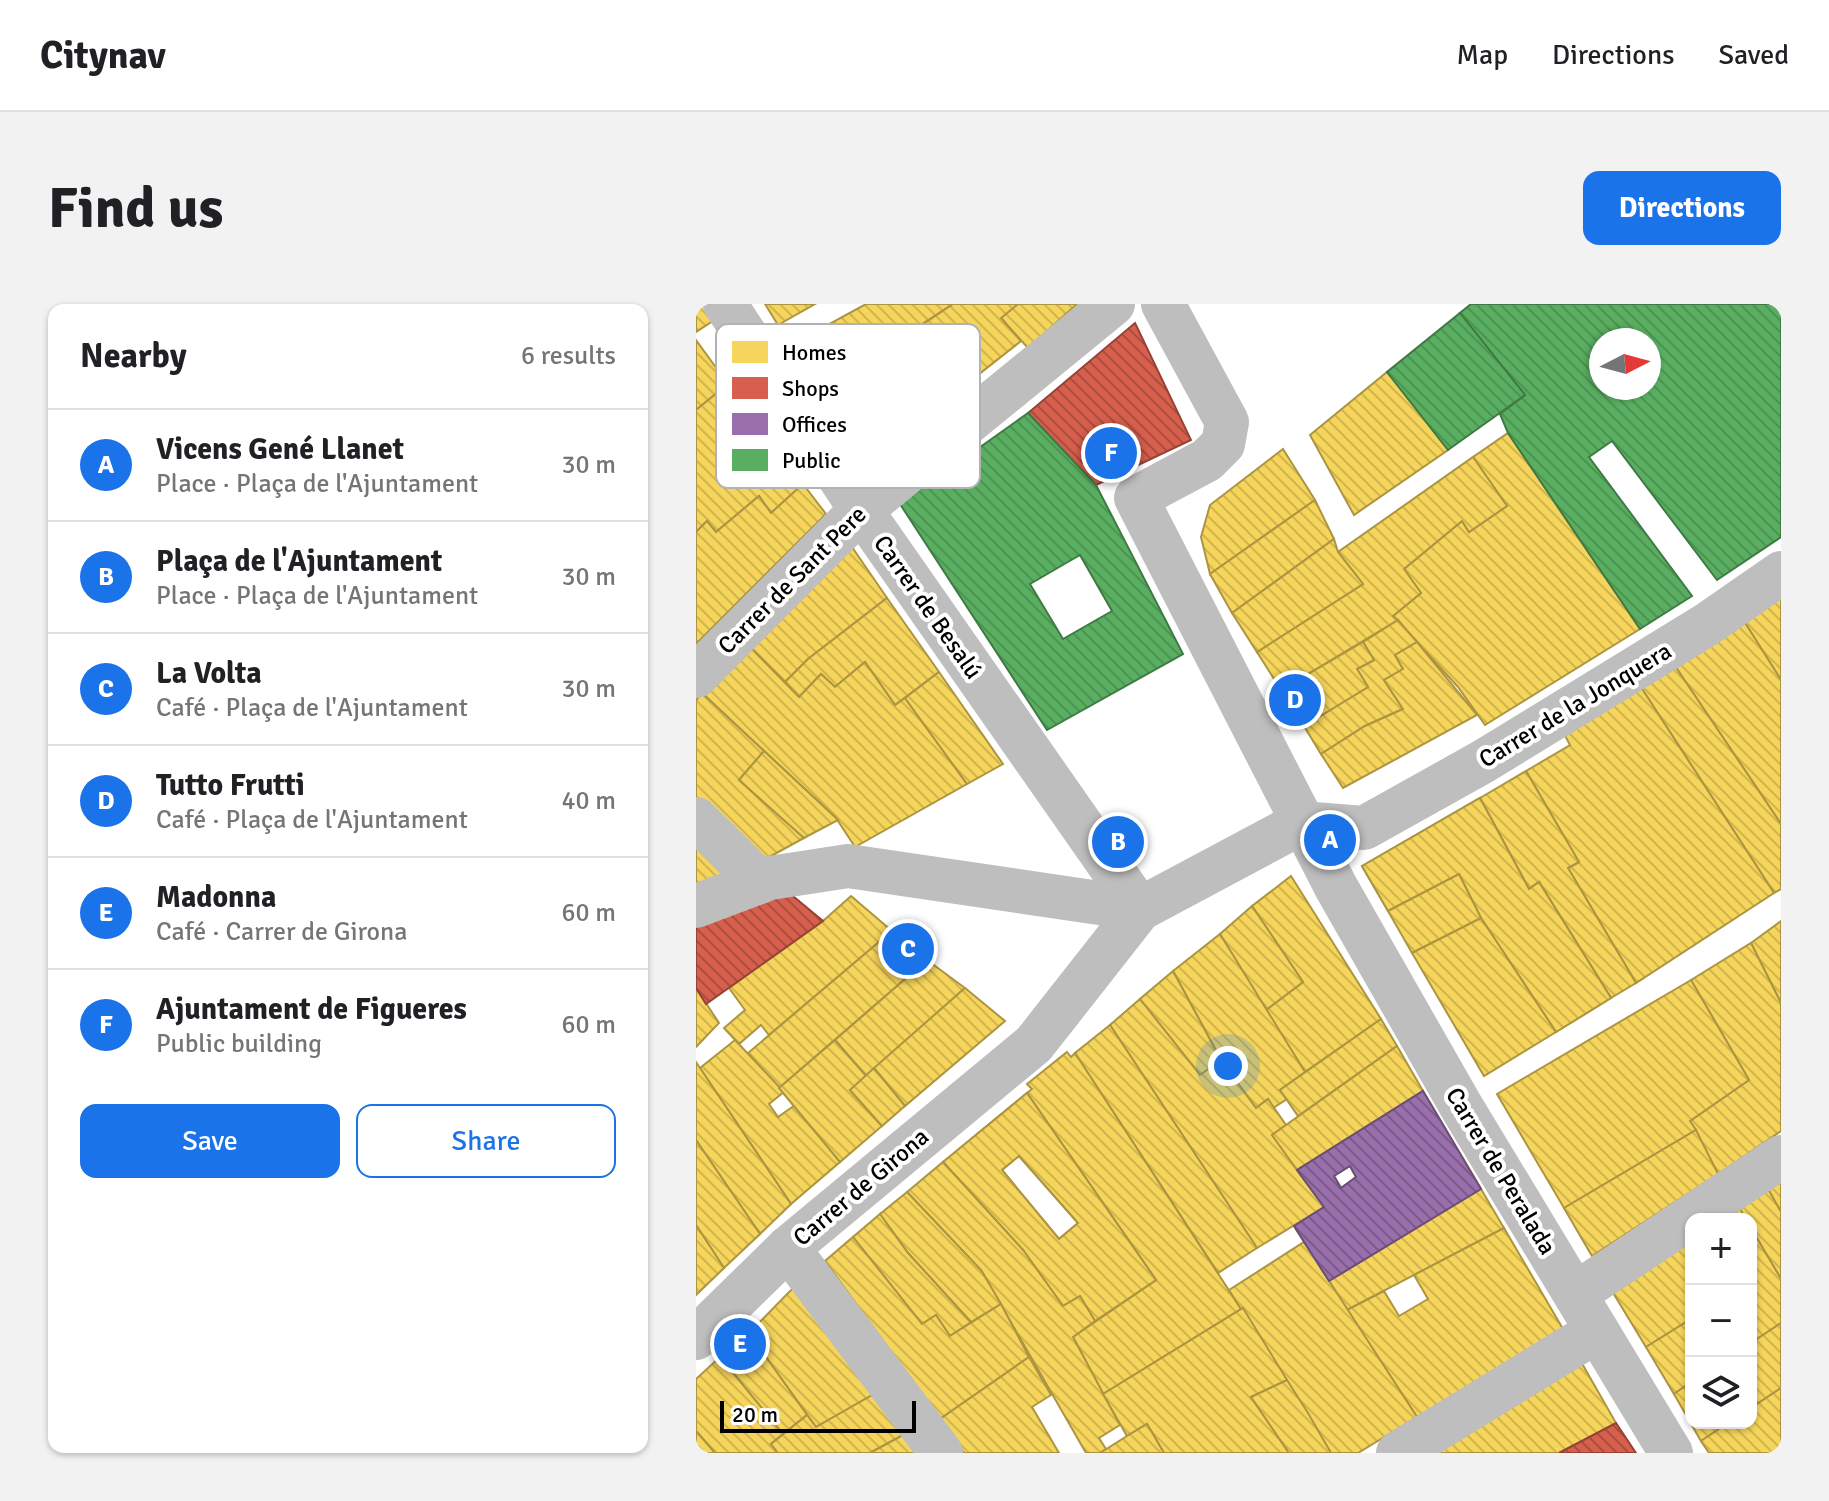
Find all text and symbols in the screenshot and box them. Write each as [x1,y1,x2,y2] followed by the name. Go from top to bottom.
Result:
[40,32,166,79] text: Citynav
[1456,38,1508,72] text: Map
[1552,38,1674,72] text: Directions
[1718,38,1789,72] text: Saved
[1583,171,1781,245] button: Directions
[48,174,223,243] text: Find us
[716,324,980,488] legend
[1589,328,1661,400] north arrow
[80,335,187,377] text: Nearby
[782,339,846,366] text: Homes
[521,340,616,372] text: 6 results
[782,375,839,402] text: Shops
[782,411,847,438] text: Offices
[1085,423,1137,483] pin: F
[156,431,404,468] text: Vicens Gené Llanet
[782,447,841,474] text: Public
[98,449,114,481] text: A
[561,449,616,481] text: 30 m
[156,468,478,500] text: Place · Plaça de l'Ajuntament
[712,500,872,660] street label: Carrer de Sant Pere
[867,529,989,685] street label: Carrer de Besalú
[156,543,442,580] text: Plaça de l'Ajuntament
[98,561,114,593] text: B
[561,561,616,593] text: 30 m
[156,580,478,612] text: Place · Plaça de l'Ajuntament
[1473,636,1677,774] street label: Carrer de la Jonquera
[156,655,262,692] text: La Volta
[1269,670,1321,730] pin: D
[98,673,114,705] text: C
[561,673,616,705] text: 30 m
[156,692,468,724] text: Café · Plaça de l'Ajuntament
[156,767,305,804] text: Tutto Frutti
[97,785,115,817] text: D
[561,785,616,817] text: 40 m
[156,804,468,836] text: Café · Plaça de l'Ajuntament
[1304,810,1356,870] pin: A
[1092,812,1144,872] pin: B
[156,879,276,916] text: Madonna
[99,897,113,929] text: E
[561,897,616,929] text: 60 m
[156,916,407,948] text: Café · Carrer de Girona
[882,919,934,979] pin: C
[156,991,467,1028] text: Ajuntament de Figueres
[99,1009,113,1041] text: F
[561,1009,616,1041] text: 60 m
[156,1028,322,1060] text: Public building
[1208,1046,1248,1086] your location
[1439,1082,1563,1260] street label: Carrer de Peralada
[80,1104,340,1178] button: Save
[356,1104,616,1178] button: Share
[787,1122,935,1252] street label: Carrer de Girona
[1685,1213,1757,1429] map controls
[1685,1213,1757,1285] button: +
[1685,1285,1757,1357] button: −
[714,1314,766,1374] pin: E
[1685,1357,1757,1429] button: layers
[720,1397,916,1433] scale bar
[732,1401,778,1428] text: 20 m

